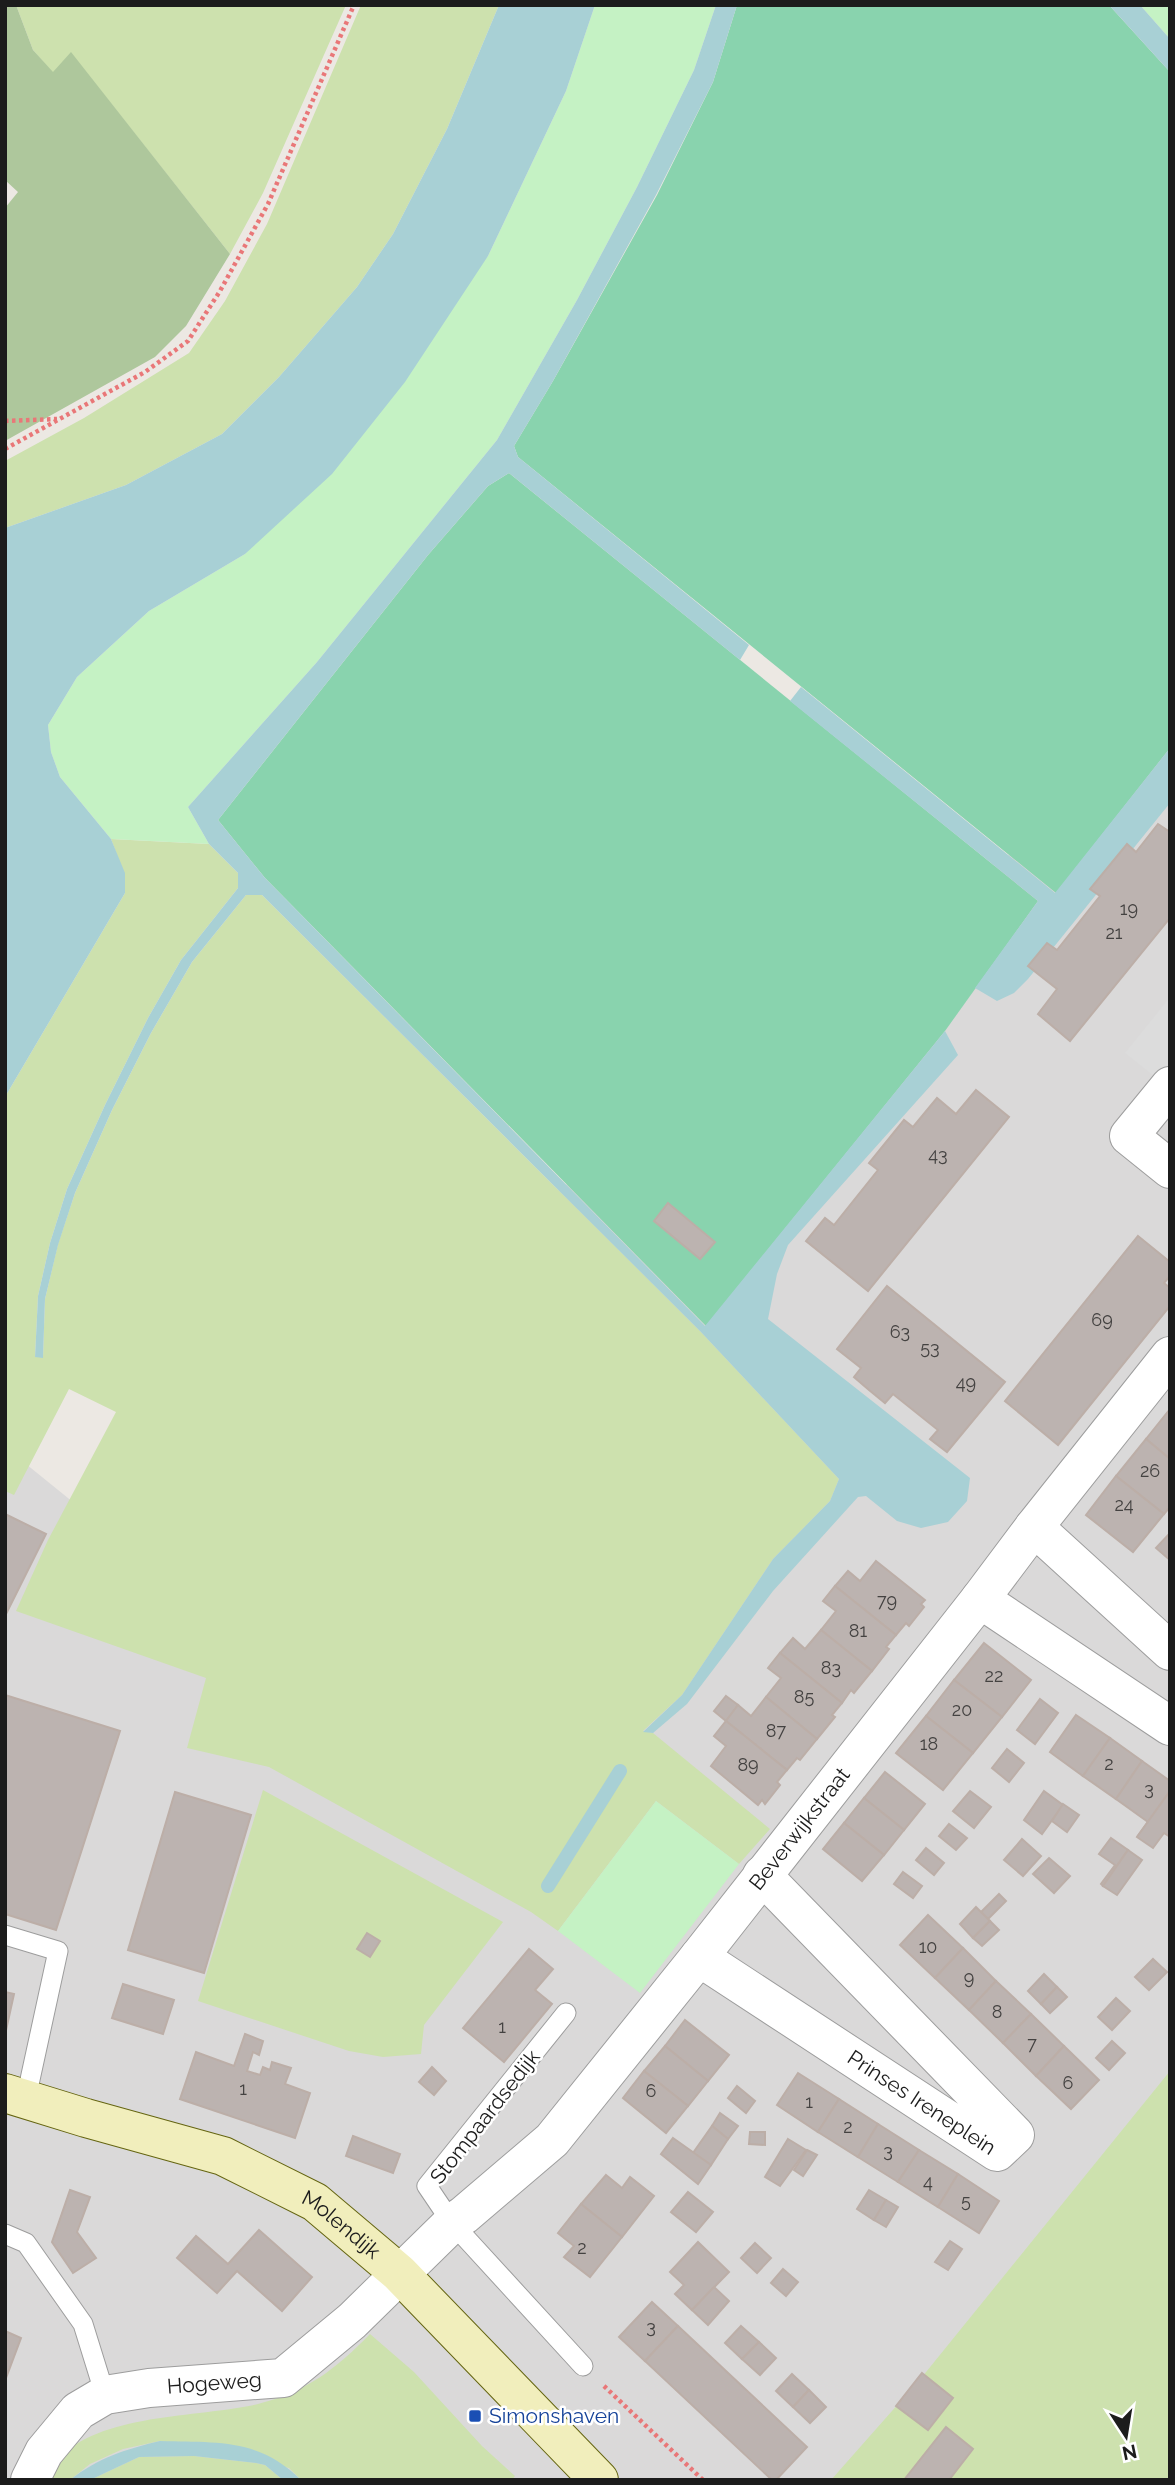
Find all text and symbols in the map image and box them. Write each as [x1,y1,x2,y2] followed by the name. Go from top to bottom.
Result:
[1120,898,1138,919] house number: 19
[1105,922,1123,943] house number: 21
[928,1144,948,1165] house number: 43
[1091,1309,1113,1330] house number: 69
[890,1321,910,1342] house number: 63
[920,1337,940,1358] house number: 53
[956,1372,976,1393] house number: 49
[1140,1460,1160,1481] house number: 26
[1114,1494,1134,1515] house number: 24
[877,1590,897,1611] house number: 79
[849,1620,867,1641] house number: 81
[821,1657,841,1678] house number: 83
[985,1665,1003,1686] house number: 22
[794,1686,814,1707] house number: 85
[952,1699,972,1720] house number: 20
[766,1720,787,1741] house number: 87
[920,1733,938,1754] house number: 18
[1104,1753,1114,1774] house number: 2
[737,1754,759,1775] house number: 89
[743,1762,855,1895] street label: Beverwijkstraat
[1144,1778,1154,1799] house number: 3
[919,1936,937,1957] house number: 10
[964,1967,974,1988] house number: 9
[992,2001,1002,2022] house number: 8
[498,2016,506,2037] house number: 1
[1027,2033,1037,2054] house number: 7
[425,2045,545,2189] street label: Stompaardsedijk
[843,2045,1001,2160] street label: Prinses Ireneplein
[1063,2072,1074,2093] house number: 6
[239,2078,247,2099] house number: 1
[646,2080,657,2101] house number: 6
[805,2091,813,2112] house number: 1
[843,2116,853,2137] house number: 2
[883,2140,893,2161] house number: 3
[923,2171,933,2192] house number: 4
[298,2185,386,2264] street label: Molendijk
[961,2190,971,2211] house number: 5
[577,2237,587,2258] house number: 2
[646,2316,656,2337] house number: 3
[166,2367,263,2399] street label: Hogeweg
[1091,2401,1161,2471] north arrow
[489,2403,619,2428] place label: Simonshaven
[467,2408,483,2424] marker: Simonshaven
[1120,2440,1139,2465] text: N

